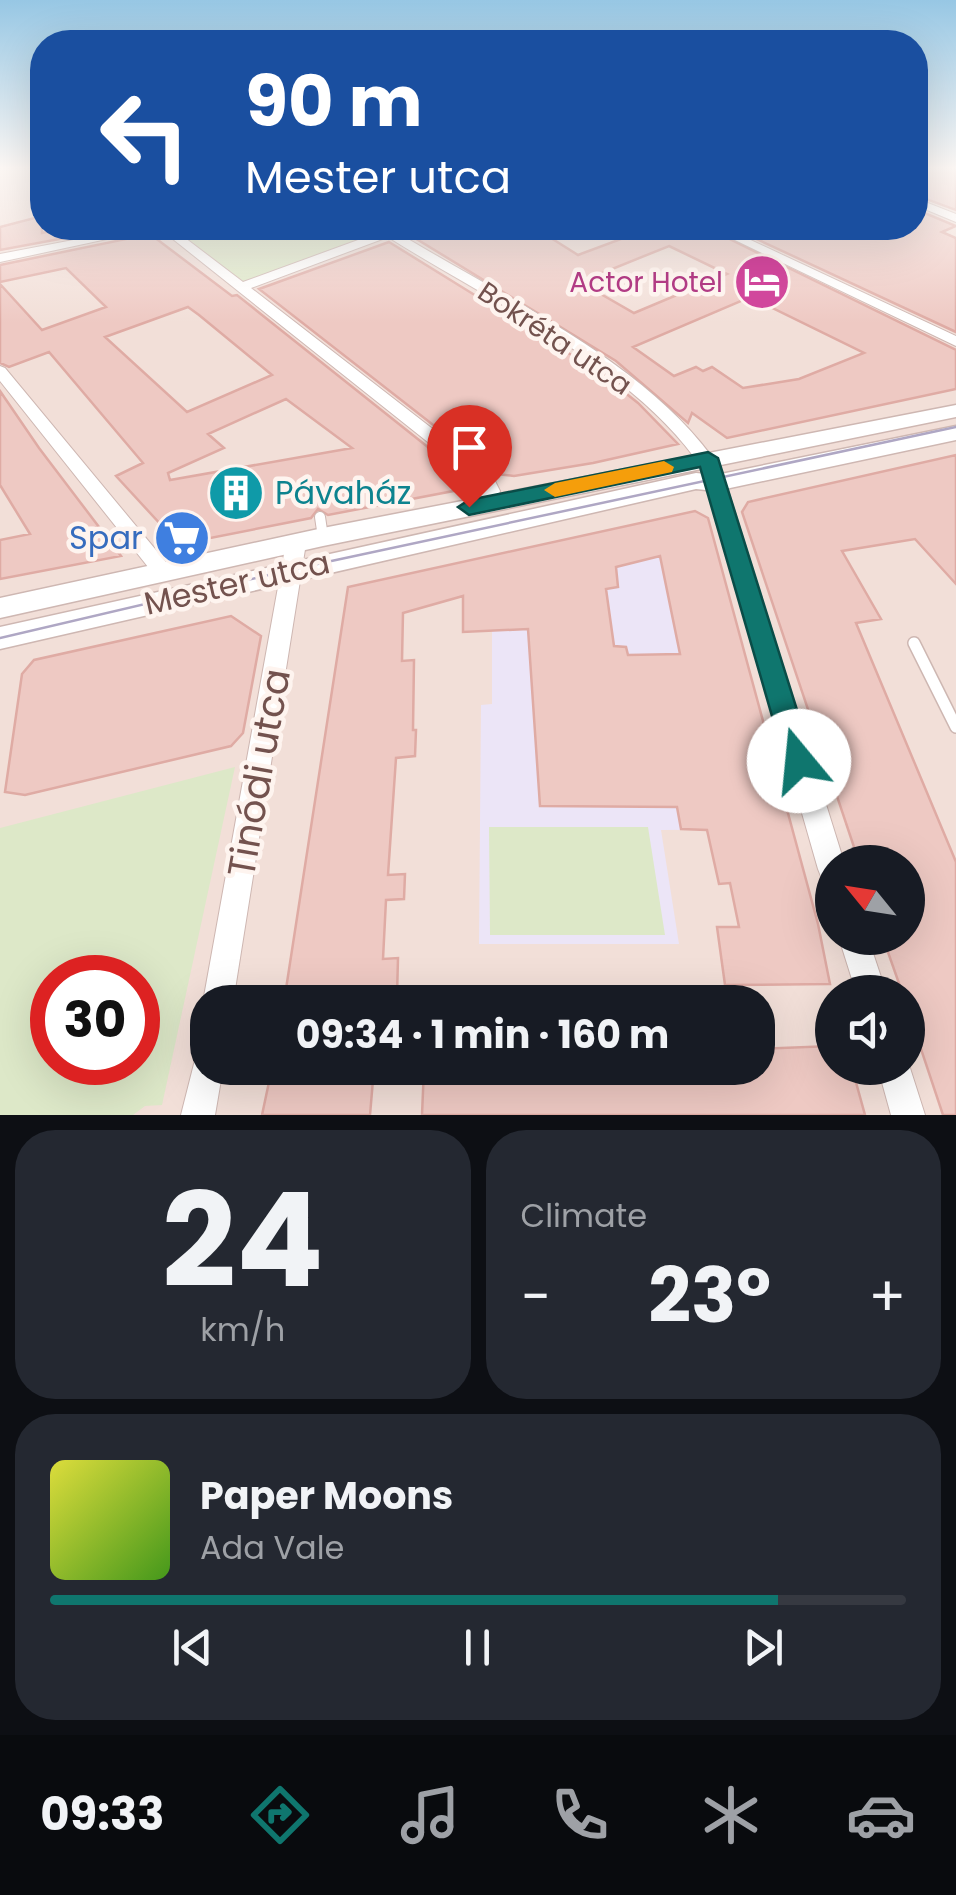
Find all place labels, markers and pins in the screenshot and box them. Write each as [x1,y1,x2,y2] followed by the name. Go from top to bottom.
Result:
[732,252,792,312] hotel icon: Actor Hotel
[569,263,723,302] place label: Actor Hotel
[427,405,512,508] pin
[206,463,266,523] building icon: Pávaház
[275,470,411,515] place label: Pávaház
[152,508,212,568] supermarket icon: Spar
[69,515,143,560] place label: Spar

